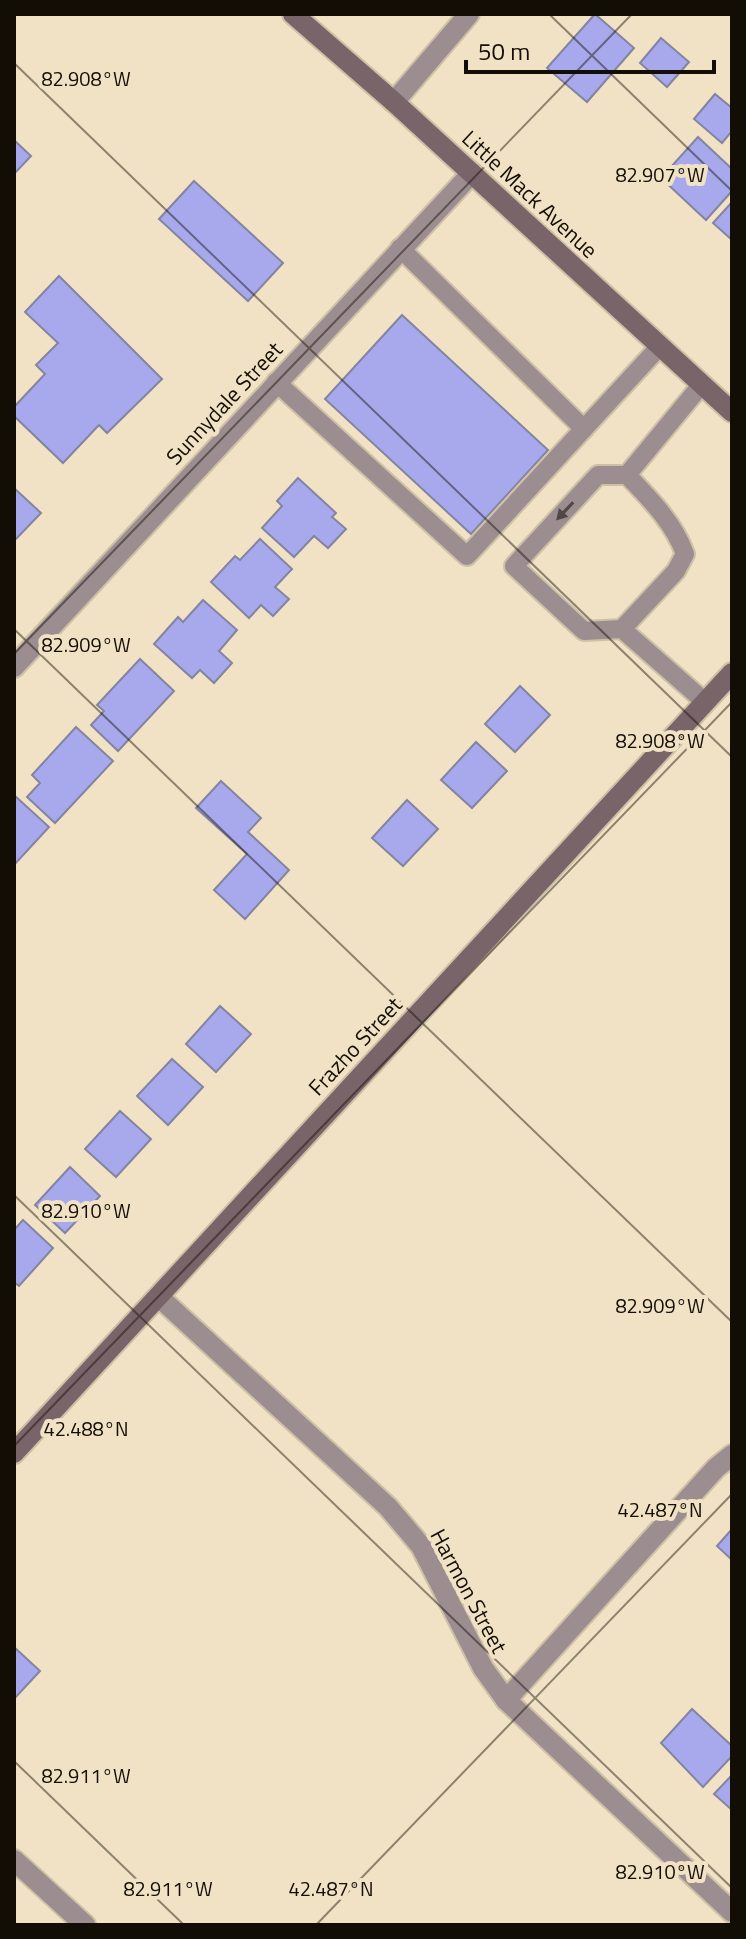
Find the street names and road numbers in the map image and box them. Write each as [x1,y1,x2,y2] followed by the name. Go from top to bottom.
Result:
[454,122,606,266] street label: Little Mack Avenue
[158,333,290,472] street label: Sunnydale Street
[300,989,410,1103] street label: Frazho Street
[422,1523,516,1660] street label: Harmon Street

